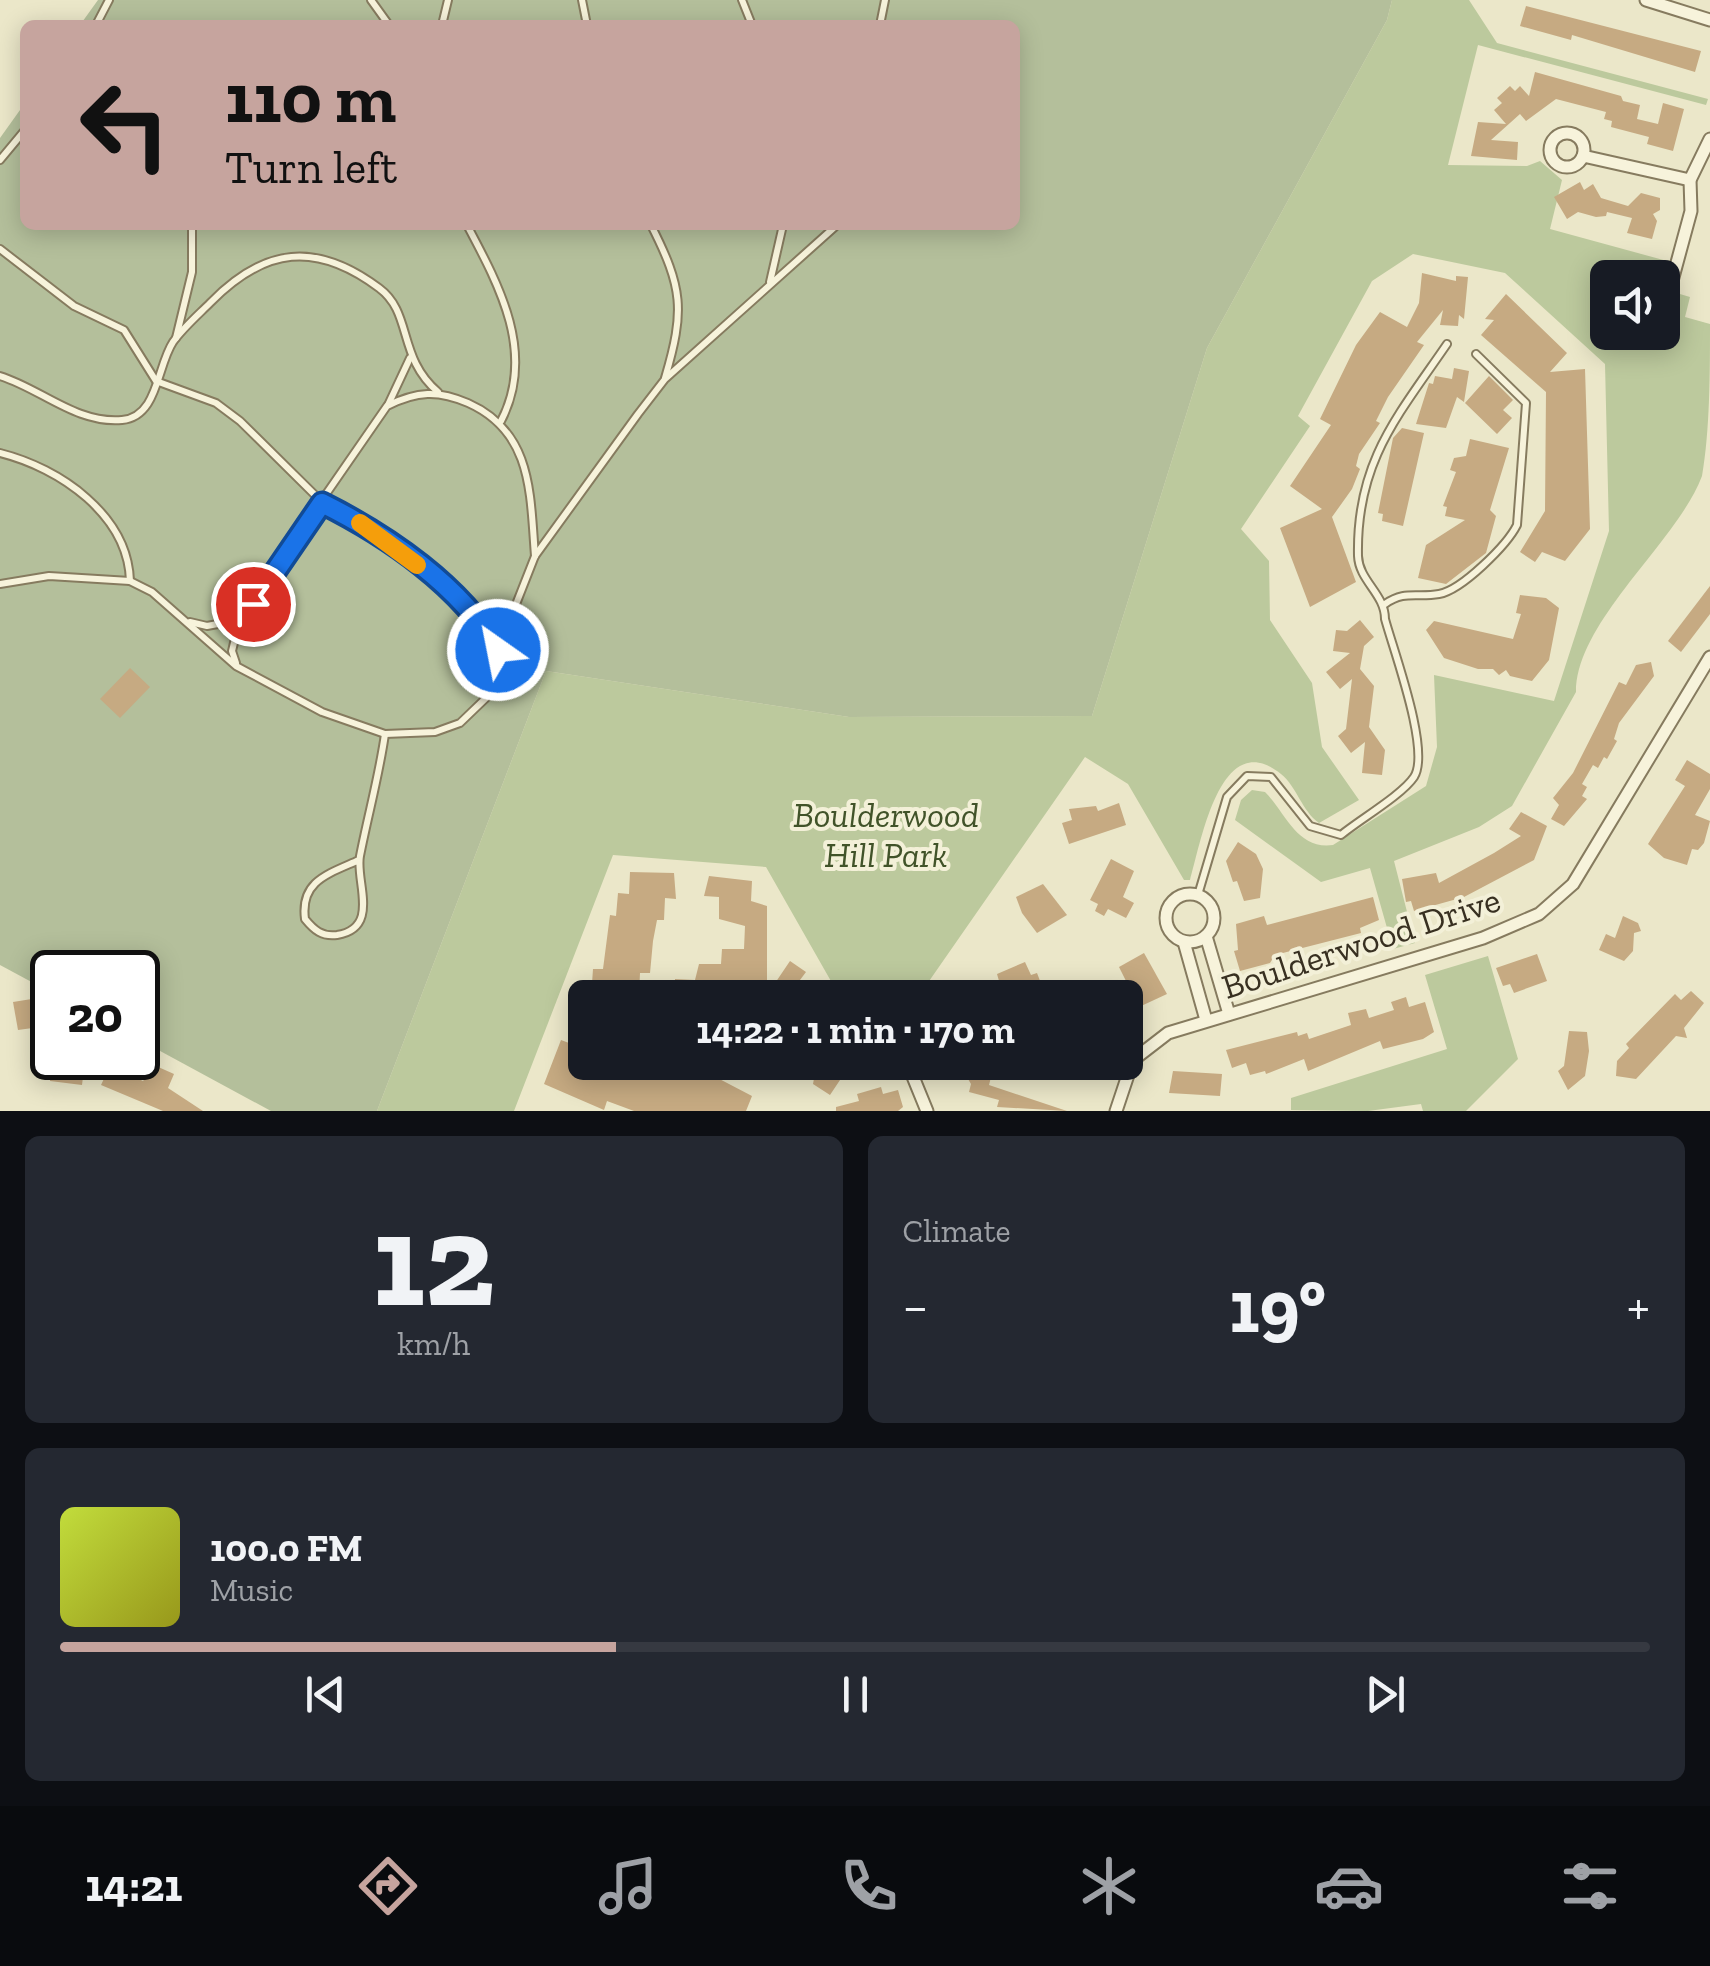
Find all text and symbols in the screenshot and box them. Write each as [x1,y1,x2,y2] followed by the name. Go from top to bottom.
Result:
[225,56,396,140] text: 110 m
[60,60,190,190] icon: left
[225,141,397,195] text: Turn left
[1590,260,1680,350] map controls
[1590,260,1680,350] button: sound
[211,562,296,647] pin
[226,577,281,632] icon: arrive
[446,598,550,702] position arrow
[793,794,979,876] park label: Boulderwood Hill Park
[1216,878,1506,1008] street label: Boulderwood Drive
[30,950,160,1080] speed limit sign: 20
[696,1007,1015,1053] text: 14:22 · 1 min · 170 m
[373,1182,495,1338] text: 12
[903,1212,1011,1250] text: Climate
[1229,1261,1326,1351] text: 19°
[903,1273,928,1339] text: −
[1627,1273,1650,1339] text: +
[397,1325,470,1363] text: km/h
[210,1525,363,1571] text: 100.0 FM
[210,1571,293,1609] text: Music
[298,1667,353,1722] icon: previous
[828,1667,883,1722] icon: pause
[1358,1667,1413,1722] icon: next
[353,1851,423,1921] icon: directions
[593,1851,663,1921] icon: music
[834,1851,904,1921] icon: phone
[1074,1851,1144,1921] icon: climate
[1314,1851,1384,1921] icon: car
[1555,1851,1625,1921] icon: filters
[85,1859,183,1913] text: 14:21

